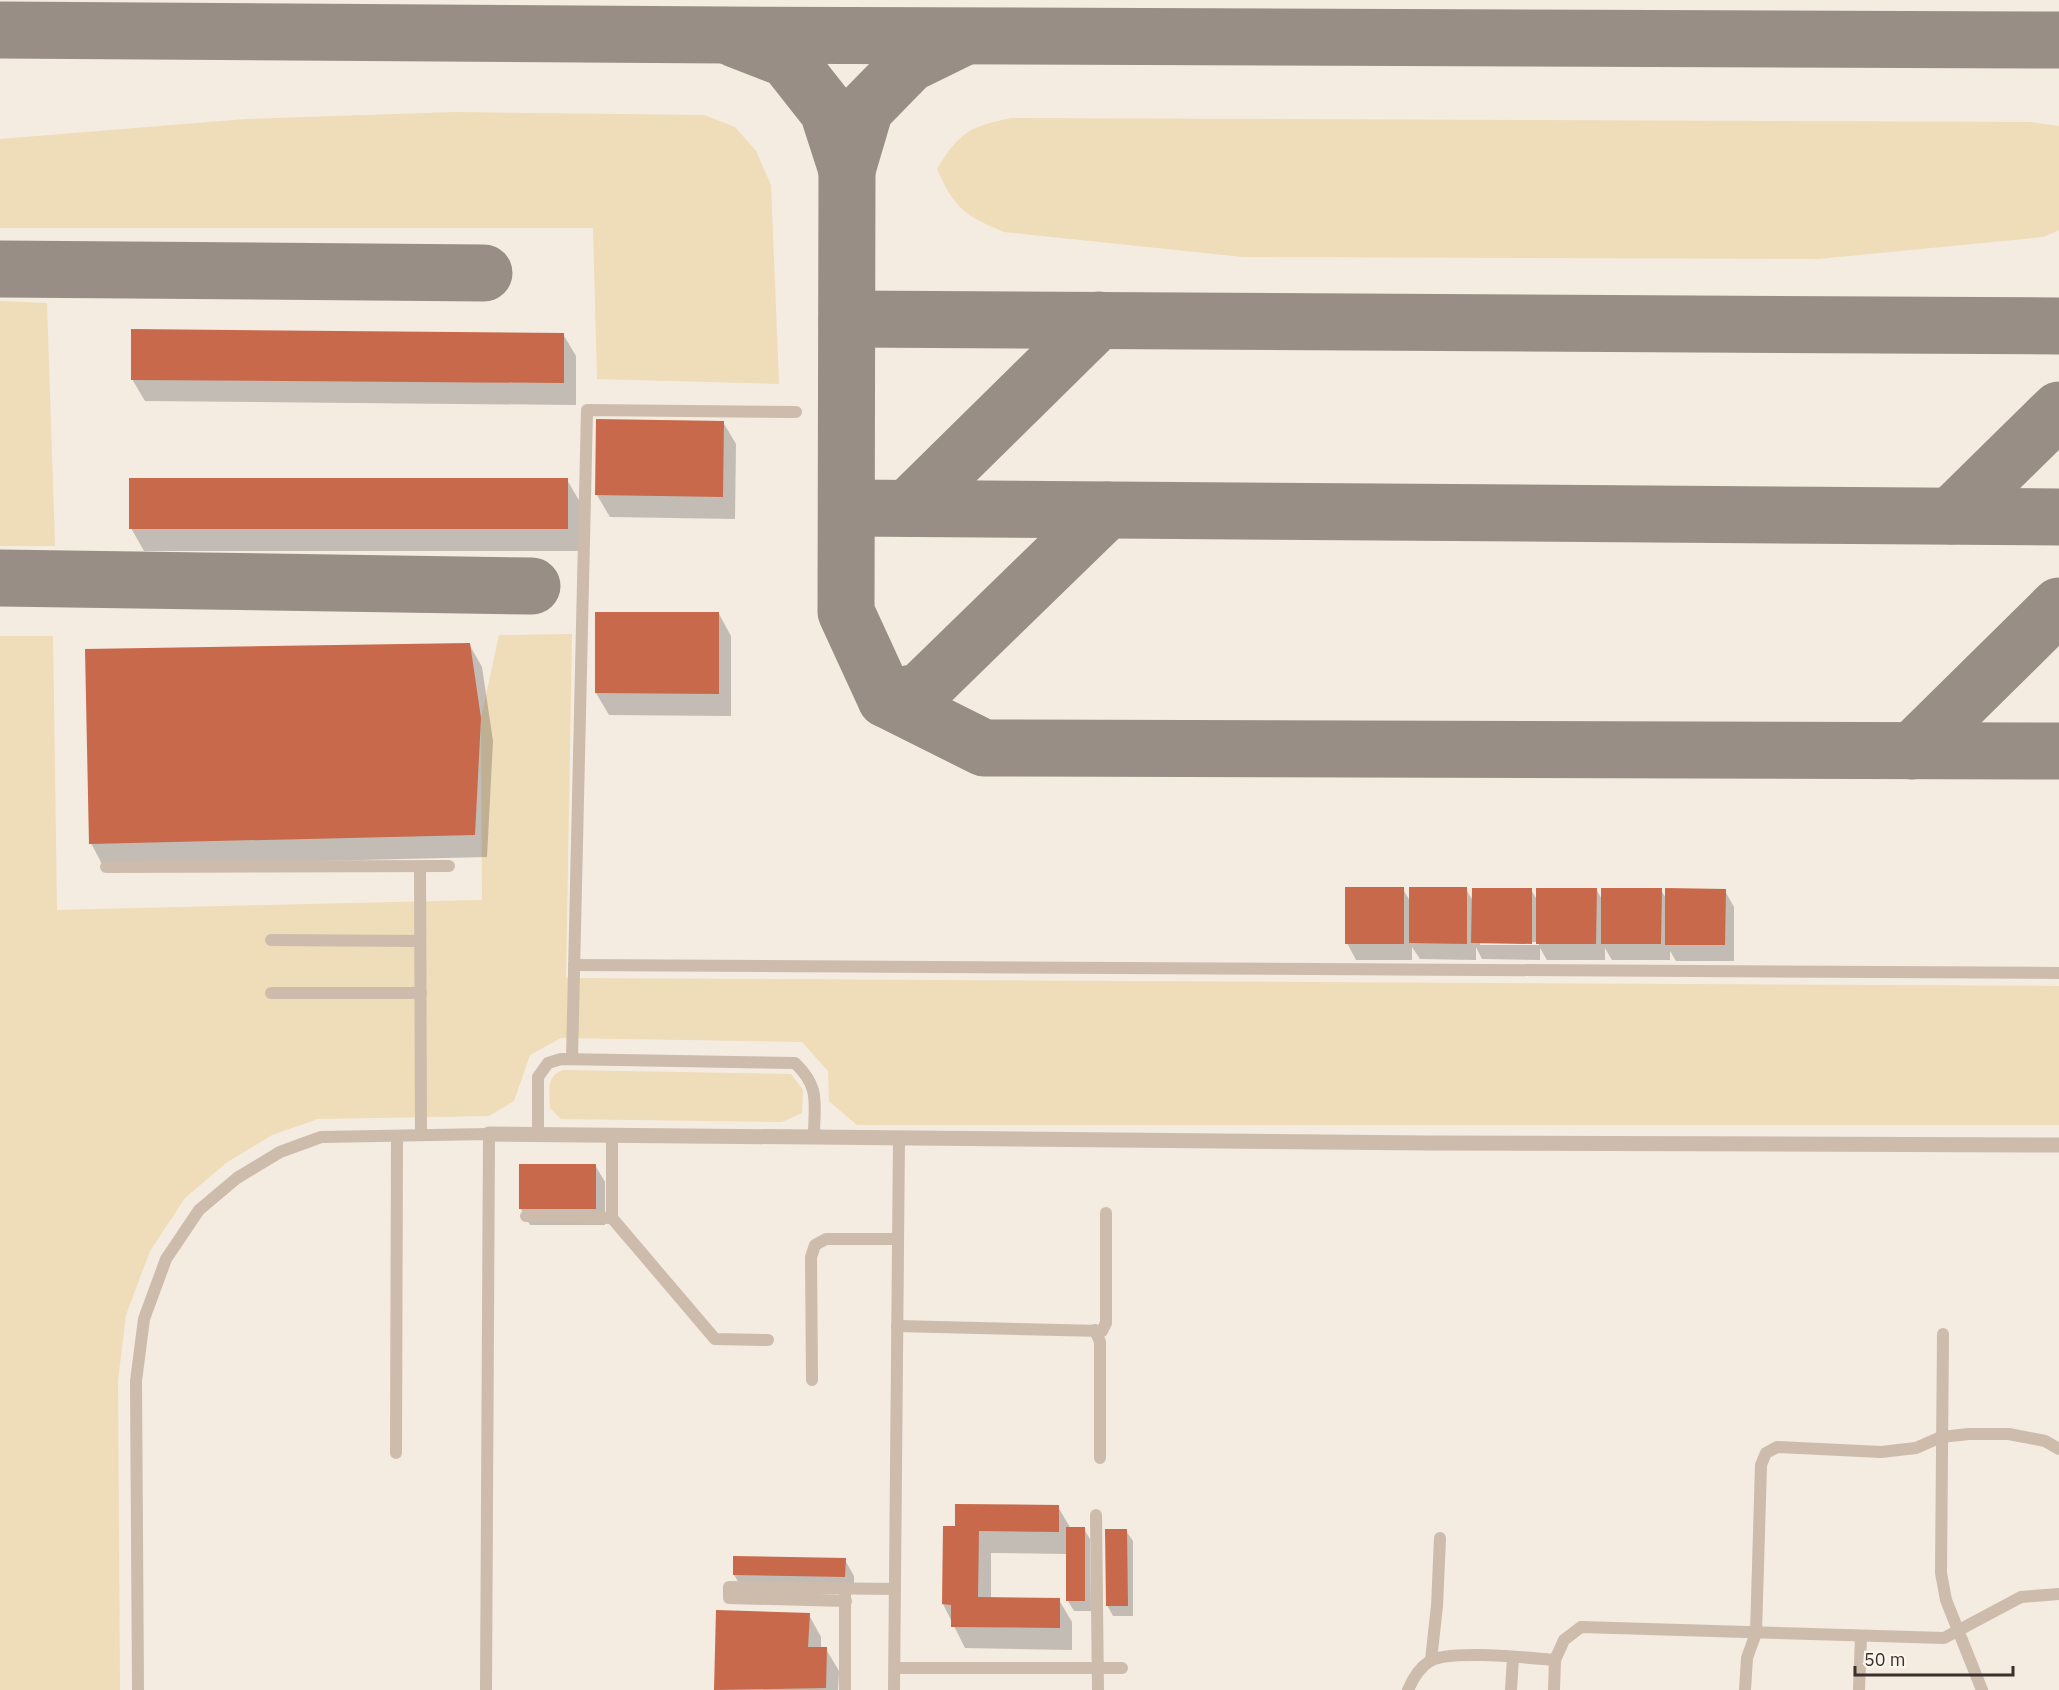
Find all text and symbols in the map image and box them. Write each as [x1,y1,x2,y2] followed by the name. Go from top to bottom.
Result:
[1855,1639,2012,1677] scale bar
[1864,1648,1906,1671] text: 50 m

